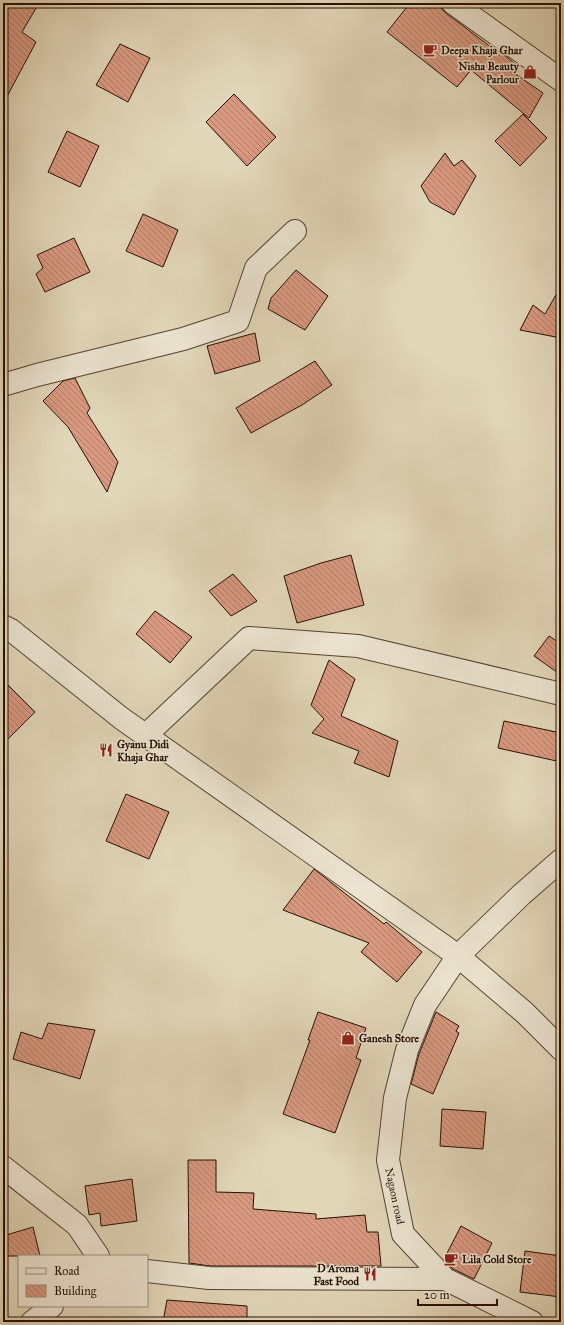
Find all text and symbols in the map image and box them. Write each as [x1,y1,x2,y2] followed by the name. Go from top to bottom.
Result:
[422,42,438,58] cafe icon: Deepa Khaja Ghar
[441,44,523,58] place label: Deepa Khaja Ghar
[458,60,520,86] place label: Nisha Beauty Parlour
[522,64,538,80] shop icon: Nisha Beauty Parlour
[117,738,170,765] place label: Gyanu Didi Khaja Ghar
[98,742,114,758] restaurant icon: Gyanu Didi Khaja Ghar
[340,1030,356,1046] shop icon: Ganesh Store
[359,1032,420,1045] place label: Ganesh Store
[382,1167,407,1226] street label: Nagaon road
[443,1251,459,1267] cafe icon: Lila Cold Store
[462,1253,532,1266] place label: Lila Cold Store
[18,1255,148,1307] legend
[313,1262,359,1288] place label: D Aroma Fast Food
[54,1264,80,1278] text: Road
[362,1266,378,1282] restaurant icon: D Aroma Fast Food
[418,1281,497,1307] scale bar
[54,1284,97,1299] text: Building
[424,1288,450,1302] text: 20 m

